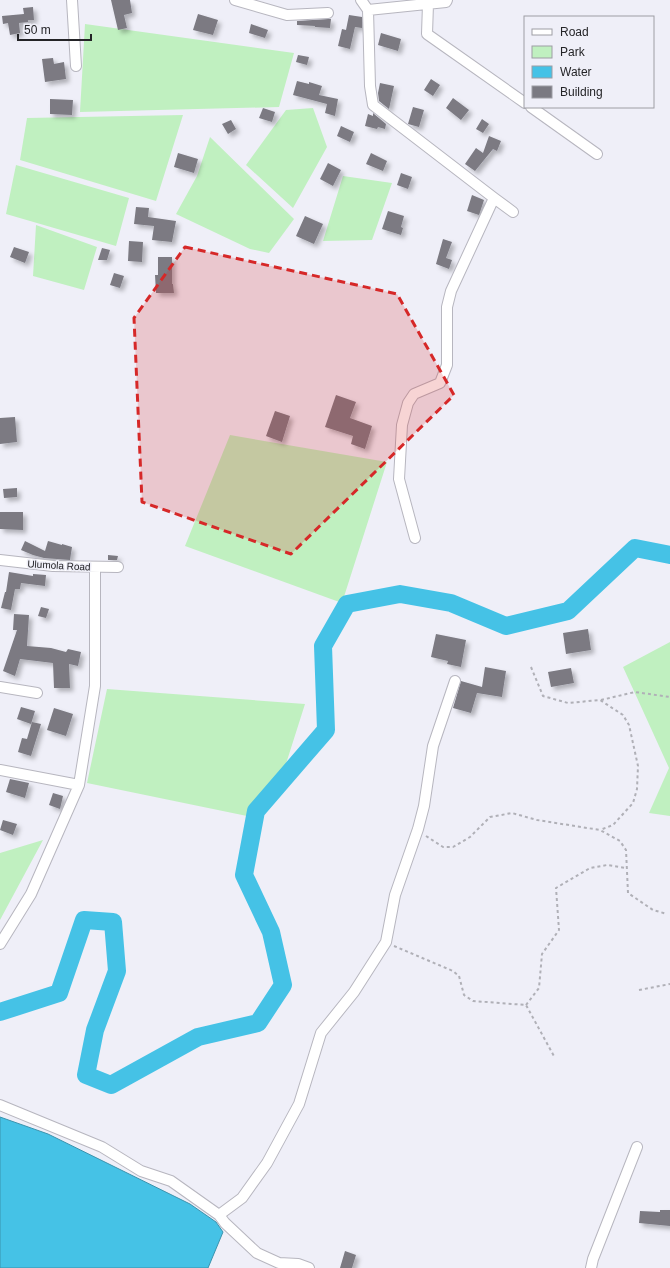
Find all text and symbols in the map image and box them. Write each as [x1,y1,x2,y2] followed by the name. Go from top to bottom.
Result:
[18,16,91,42] scale bar
[524,16,654,108] legend
[24,23,51,37] text: 50 m
[560,25,589,39] text: Road
[560,45,586,59] text: Park
[560,65,592,79] text: Water
[560,85,603,99] text: Building
[27,558,91,573] street label: Ulumola Road

